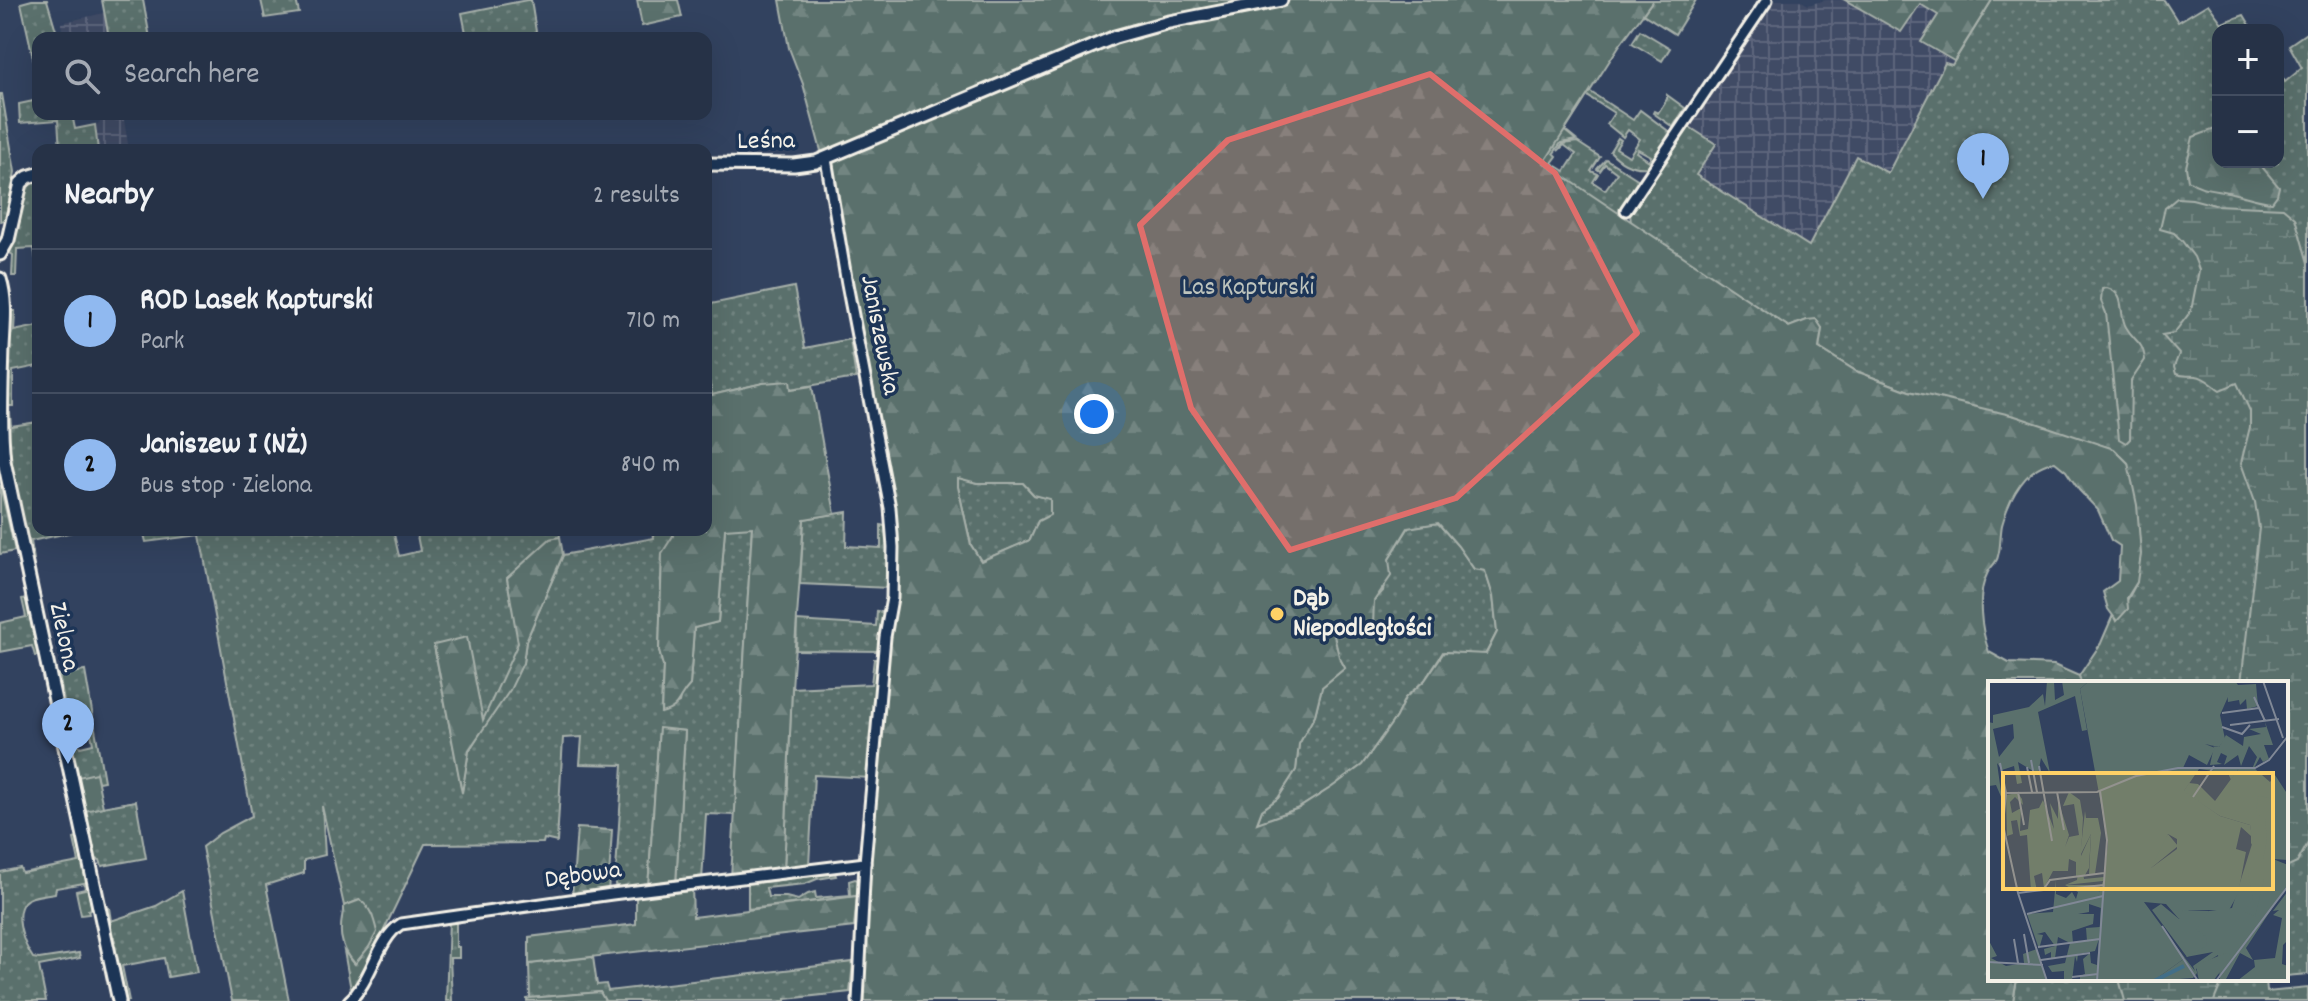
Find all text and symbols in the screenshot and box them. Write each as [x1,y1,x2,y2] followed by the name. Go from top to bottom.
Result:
[2212,24,2284,168] map controls
[2212,24,2284,96] button: +
[32,32,712,120] search box
[60,54,104,98] icon: search
[124,55,260,98] text: Search here
[2212,96,2284,168] button: −
[737,123,796,161] street label: Leśna
[1957,133,2009,199] pin: 1
[64,172,153,221] text: Nearby
[593,178,680,215] text: 2 results
[1182,270,1315,307] park label: Las Kapturski
[849,272,909,399] street label: Janiszewska
[140,281,373,324] text: ROD Lasek Kapturski
[87,303,93,340] text: 1
[626,303,680,340] text: 710 m
[140,324,184,361] text: Park
[1074,394,1114,434] your location
[140,425,307,468] text: Janiszew I (NŻ)
[84,447,96,484] text: 2
[621,447,680,484] text: 840 m
[140,468,312,505] text: Bus stop · Zielona
[1293,581,1432,648] place label: Dąb Niepodległości
[38,599,89,676] street label: Zielona
[1268,605,1286,623] marker: Dąb Niepodległości
[1988,681,2288,981] inset map
[42,698,94,764] pin: 2
[542,852,624,900] street label: Dębowa

